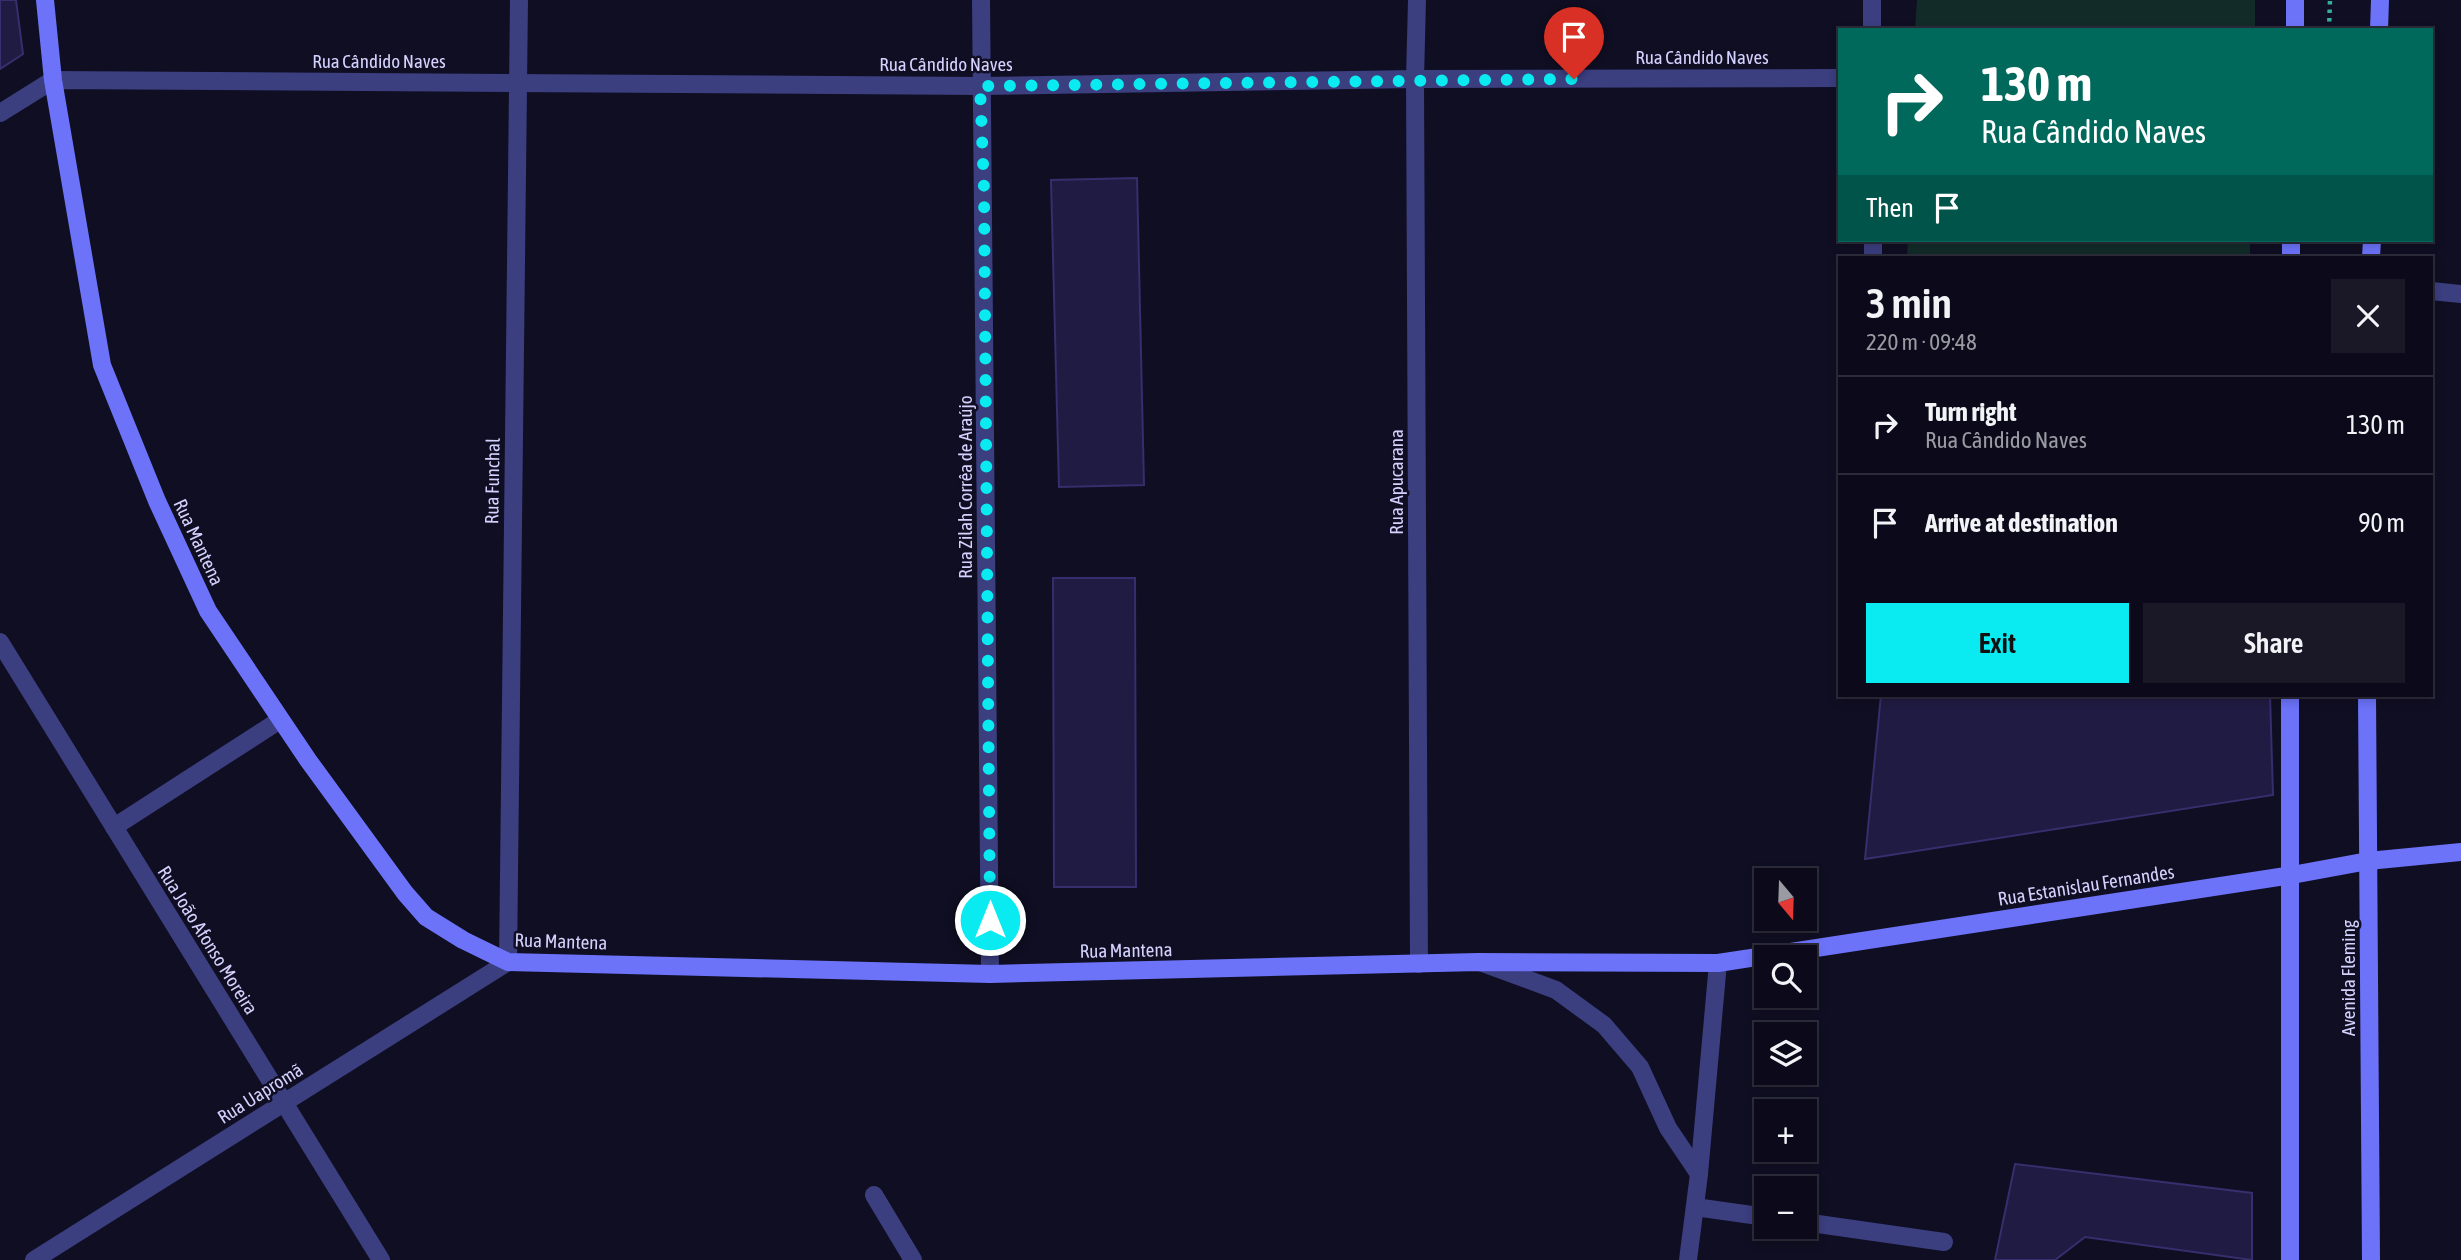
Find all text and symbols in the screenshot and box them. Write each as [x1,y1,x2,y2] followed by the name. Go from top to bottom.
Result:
[1544,7,1604,79] pin
[1555,18,1593,56] icon: arrive
[1635,46,1769,68] street label: Rua Cândido Naves
[312,50,446,72] street label: Rua Cândido Naves
[879,53,1013,75] street label: Rua Cândido Naves
[1981,55,2092,111] text: 130 m
[1866,56,1957,147] icon: right
[1981,113,2206,150] text: Rua Cândido Naves
[1928,189,1966,227] icon: arrive
[1866,193,1914,223] text: Then
[1866,279,1952,327] text: 3 min
[2331,279,2405,353] button: close
[1866,329,1977,355] text: 220 m · 09:48
[954,395,976,579] street label: Rua Zilah Corrêa de Araújo
[1925,397,2016,427] text: Turn right
[1866,406,1904,444] icon: right
[2346,410,2405,440] text: 130 m
[1925,427,2087,453] text: Rua Cândido Naves
[1385,429,1407,535] street label: Rua Apucarana
[480,438,504,524] street label: Rua Funchal
[169,495,229,589] street label: Rua Mantena
[1866,504,1904,542] icon: arrive
[1925,508,2118,538] text: Arrive at destination
[2358,508,2405,538] text: 90 m
[1866,603,2129,683] button: Exit
[2143,603,2405,683] button: Share
[1996,860,2176,910] street label: Rua Estanislau Fernandes
[153,862,263,1018] street label: Rua João Afonso Moreira
[1754,868,1816,931] north arrow
[1754,868,1817,1239] map controls
[953,883,1027,957] position arrow
[2337,919,2359,1036] street label: Avenida Fleming
[514,928,608,954] street label: Rua Mantena
[1079,938,1173,962] street label: Rua Mantena
[1754,945,1817,1008] button: search
[1754,1022,1817,1085] button: layers
[213,1058,307,1128] street label: Rua Uapromã
[1754,1099,1817,1162] button: +
[1754,1176,1817,1239] button: −

